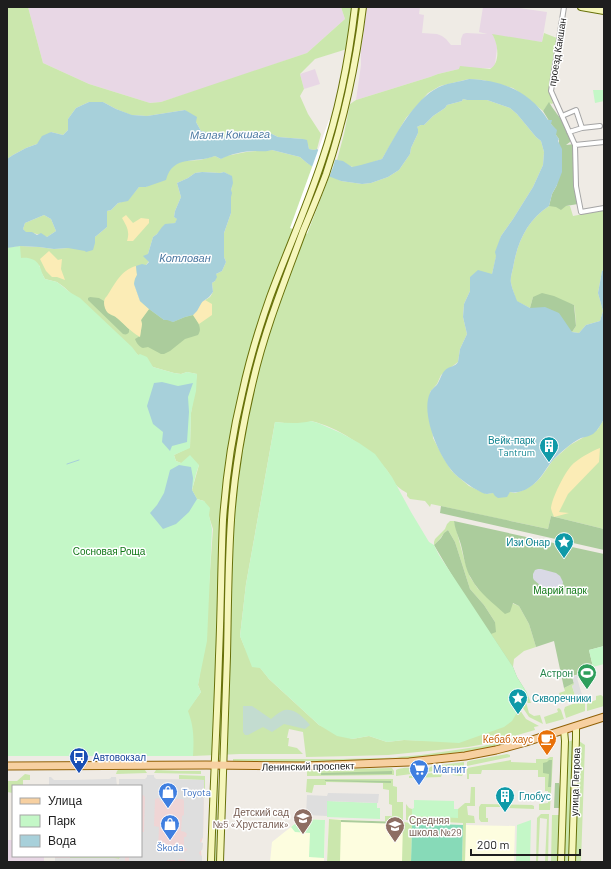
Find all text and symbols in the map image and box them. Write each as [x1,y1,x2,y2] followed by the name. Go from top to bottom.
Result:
[546,17,568,87] street label: проезд Какшан
[190,127,270,141] water label: Малая Кокшага
[159,251,211,264] water label: Котлован
[488,434,536,458] place label: Вейк-парк Tantrum
[538,435,560,463] building icon: Вейк-парк Tantrum
[553,531,575,559] place icon: Изи Онар
[506,536,550,548] place label: Изи Онар
[73,545,146,557] park label: Сосновая Роща
[533,584,587,596] park label: Марий парк
[576,662,598,690] sports icon: Астрон
[540,667,573,679] place label: Астрон
[507,687,529,715] place icon: Скворечники
[532,692,591,704] place label: Скворечники
[536,728,558,756] cafe icon: Кебаб хаус
[483,733,533,745] place label: Кебаб хаус
[68,746,90,774] bus stop icon: Автовокзал
[568,747,582,816] street label: улица Петрова
[93,751,146,763] place label: Автовокзал
[408,758,430,786] supermarket icon: Магнит
[261,759,355,773] street label: Ленинский проспект
[433,763,467,775] place label: Магнит
[157,781,179,809] shop icon: Toyota
[12,785,142,857] legend
[494,785,516,813] building icon: Глобус
[182,786,211,798] place label: Toyota
[519,790,551,802] place label: Глобус
[48,793,82,808] text: Улица
[213,806,289,830] place label: Детский сад №5 «Хрусталик»
[292,807,314,835] school or university icon: Детский сад №5 «Хрусталик»
[48,813,76,828] text: Парк
[159,813,181,841] shop icon: Škoda
[409,814,462,838] place label: Средняя школа №29
[384,815,406,843] school or university icon: Средняя школа №29
[471,831,580,857] scale bar
[48,833,76,848] text: Вода
[477,837,509,851] text: 200 m
[157,841,183,853] place label: Škoda

